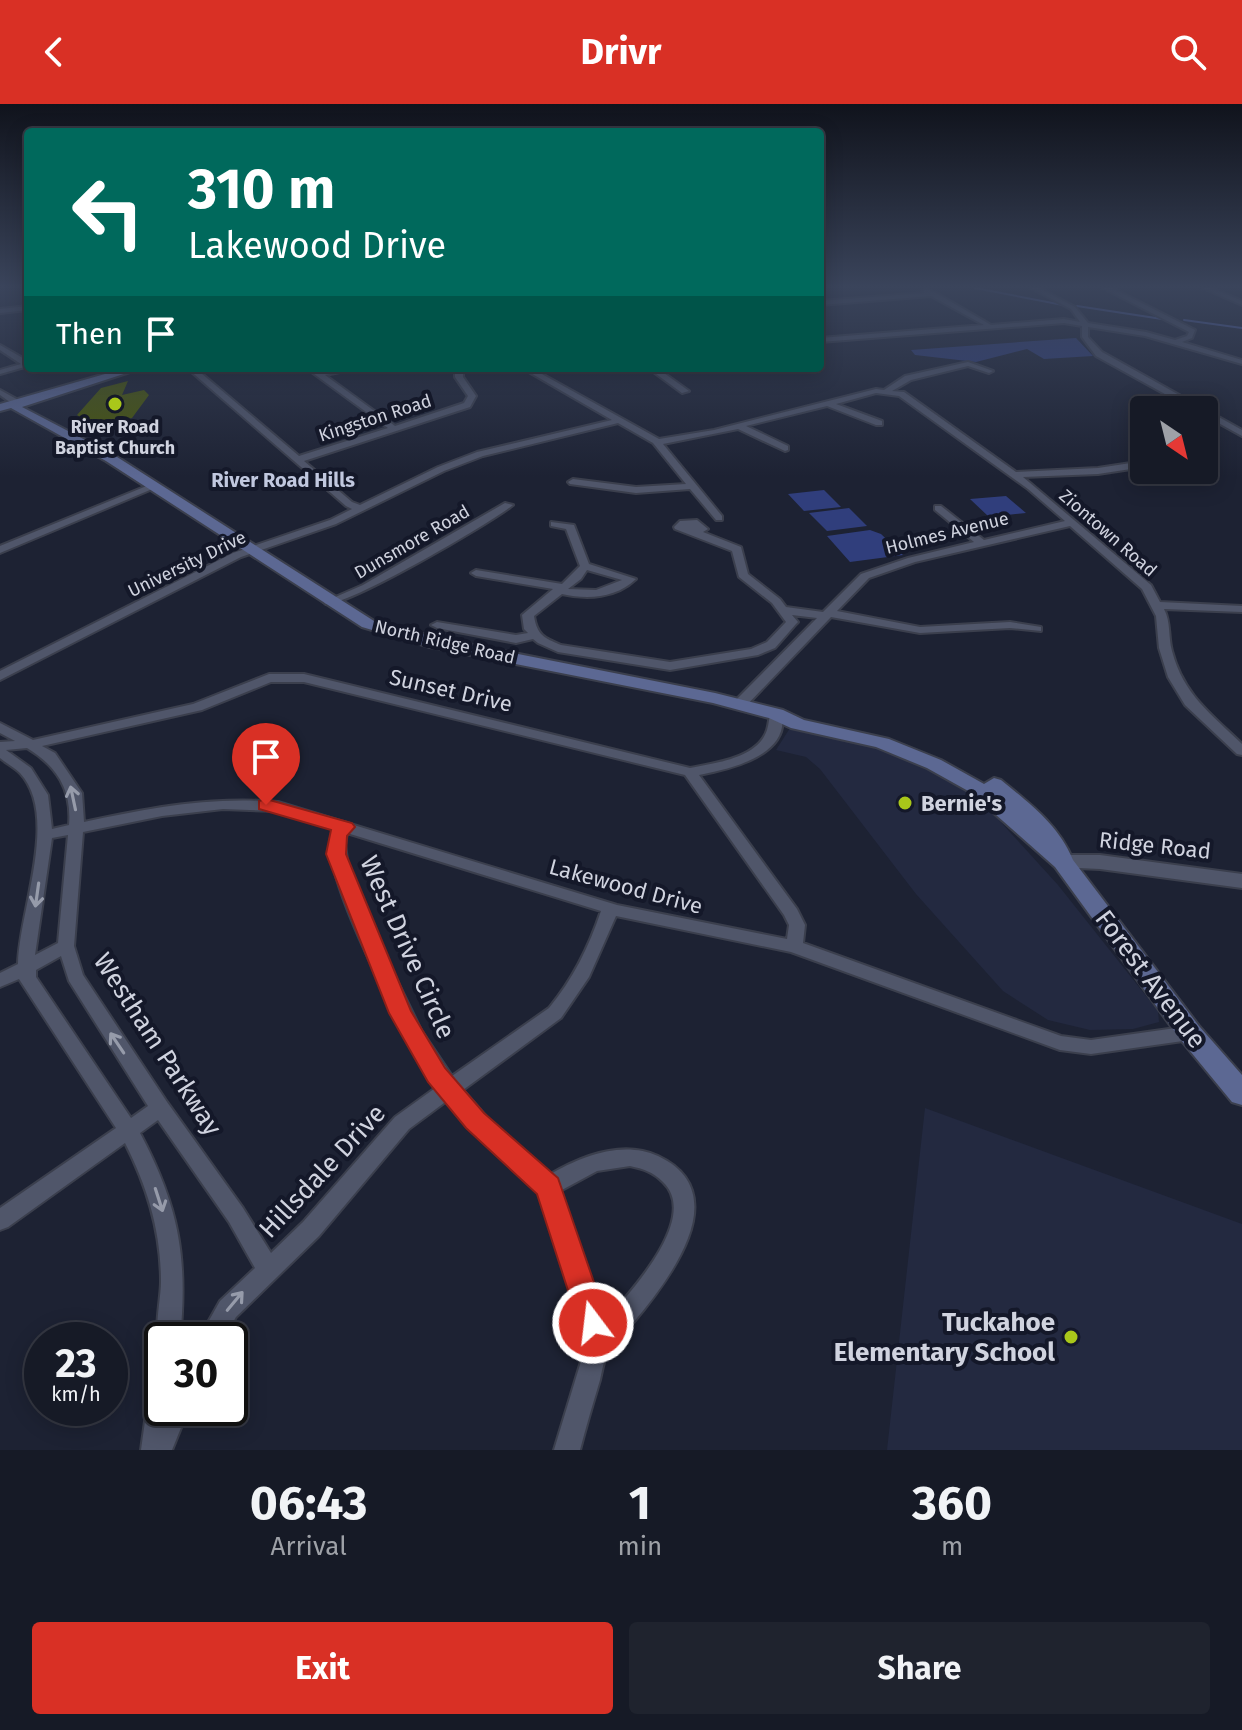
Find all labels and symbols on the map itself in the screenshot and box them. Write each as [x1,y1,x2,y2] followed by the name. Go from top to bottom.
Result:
[316,389,434,447] street label: Kingston Road
[106,395,124,413] marker: River Road Baptist Church
[1130,396,1218,484] north arrow
[55,416,175,459] place label: River Road Baptist Church
[211,468,355,492] district label: River Road Hills
[1055,485,1161,581] street label: Ziontown Road
[350,500,474,584] street label: Dunsmore Road
[883,507,1011,559] street label: Holmes Avenue
[124,526,250,602] street label: University Drive
[373,615,517,669] street label: North Ridge Road
[387,663,515,718] street label: Sunset Drive
[232,723,300,805] pin
[65,785,80,811] one-way arrow
[921,790,1002,817] place label: Bernie's
[896,794,914,812] marker: Bernie's
[1098,826,1212,865] street label: Ridge Road
[353,851,462,1043] street label: West Drive Circle
[546,853,706,920] street label: Lakewood Drive
[29,882,44,907] one-way arrow
[1089,904,1213,1055] street label: Forest Avenue
[87,947,228,1142] street label: Westham Parkway
[109,1033,125,1055] one-way arrow
[253,1098,392,1245] street label: Hillsdale Drive
[153,1187,168,1212] one-way arrow
[551,1281,635,1365] position arrow
[226,1292,244,1312] one-way arrow
[834,1307,1055,1368] place label: Tuckahoe Elementary School
[144,1322,248,1426] speed limit sign: 30
[1062,1328,1080,1346] marker: Tuckahoe Elementary School

